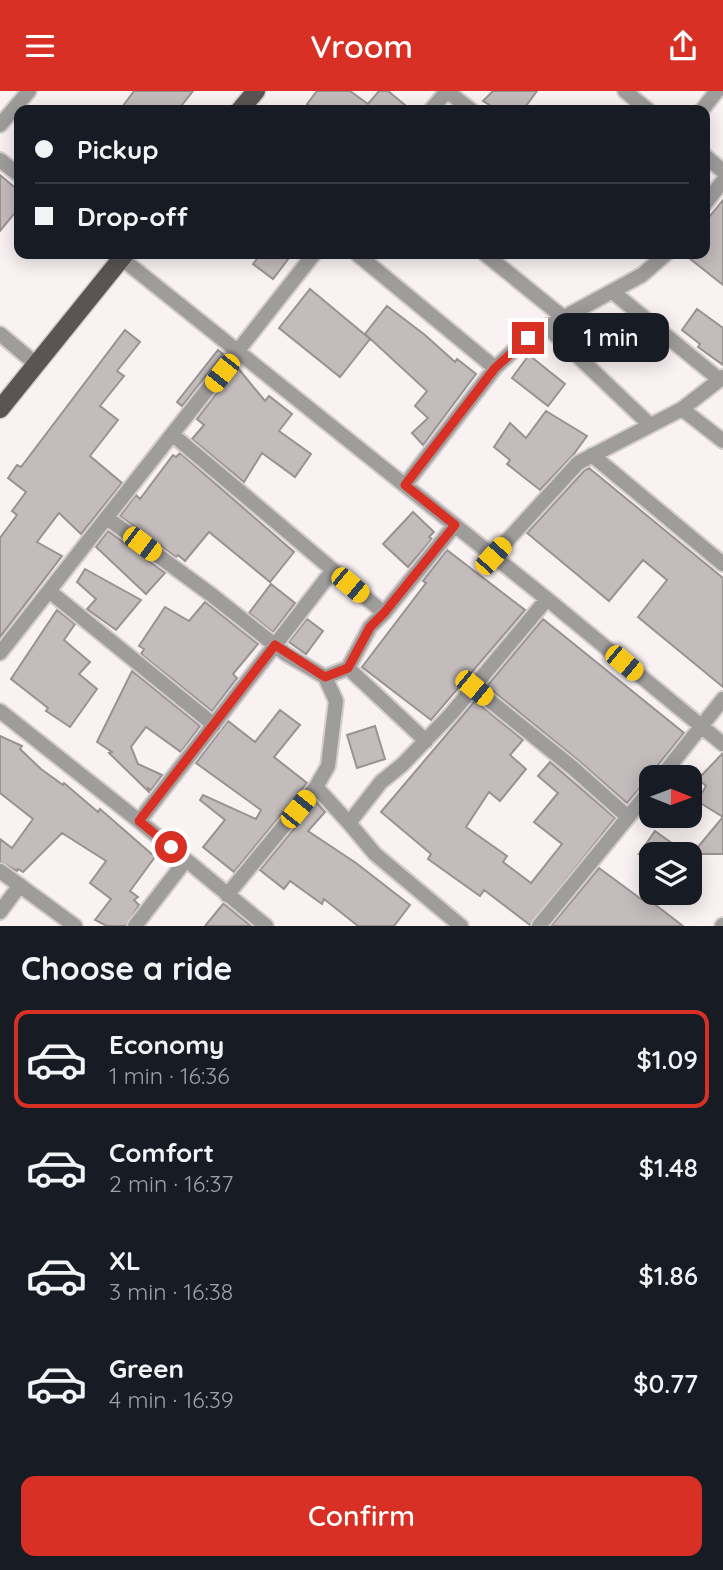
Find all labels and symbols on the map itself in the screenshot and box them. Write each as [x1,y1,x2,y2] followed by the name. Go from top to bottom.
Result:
[552,313,668,363] callout: 1 min
[512,322,544,354] route end
[201,350,244,396] car
[119,523,166,565] car
[472,533,515,579] car
[328,563,373,607] car
[602,641,647,685] car
[452,667,497,709] car
[639,765,702,828] north arrow
[277,786,320,832] car
[155,831,187,863] route start

